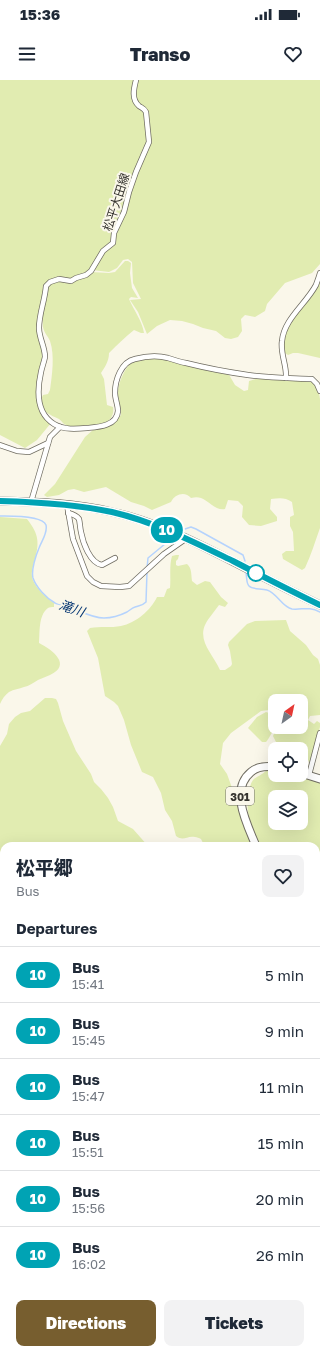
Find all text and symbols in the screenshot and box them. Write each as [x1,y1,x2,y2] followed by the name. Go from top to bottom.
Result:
[20,5,60,23] text: 15:36
[16,43,38,65] icon: menu
[130,43,190,65] text: Transo
[282,43,304,65] icon: heart
[100,171,132,233] street label: 松平大田線
[149,517,185,543] line badge: 10
[159,521,175,538] text: 10
[247,564,265,582] unlabelled marker
[57,596,89,620] water label: 滝川
[268,694,308,734] north arrow
[268,694,308,830] map controls
[268,742,308,782] button: locate
[226,787,254,805] road number: 301
[268,790,308,830] button: layers
[262,855,304,897] button: heart
[16,856,73,879] text: 松平郷
[16,883,39,899] text: Bus
[16,919,97,937] text: Departures
[72,958,100,976] text: Bus
[30,966,46,983] text: 10
[265,966,304,984] text: 5 min
[72,976,104,992] text: 15:41
[72,1014,100,1032] text: Bus
[30,1022,46,1039] text: 10
[265,1022,304,1040] text: 9 min
[72,1032,105,1048] text: 15:45
[72,1070,100,1088] text: Bus
[30,1078,46,1095] text: 10
[259,1078,304,1096] text: 11 min
[72,1088,105,1104] text: 15:47
[72,1126,100,1144] text: Bus
[30,1134,46,1151] text: 10
[258,1134,304,1152] text: 15 min
[72,1144,104,1160] text: 15:51
[72,1182,100,1200] text: Bus
[30,1190,46,1207] text: 10
[256,1190,304,1208] text: 20 min
[72,1200,105,1216] text: 15:56
[72,1238,100,1256] text: Bus
[30,1246,46,1263] text: 10
[256,1246,304,1264] text: 26 min
[72,1256,106,1272] text: 16:02
[16,1300,156,1346] button: Directions
[164,1300,304,1346] button: Tickets

